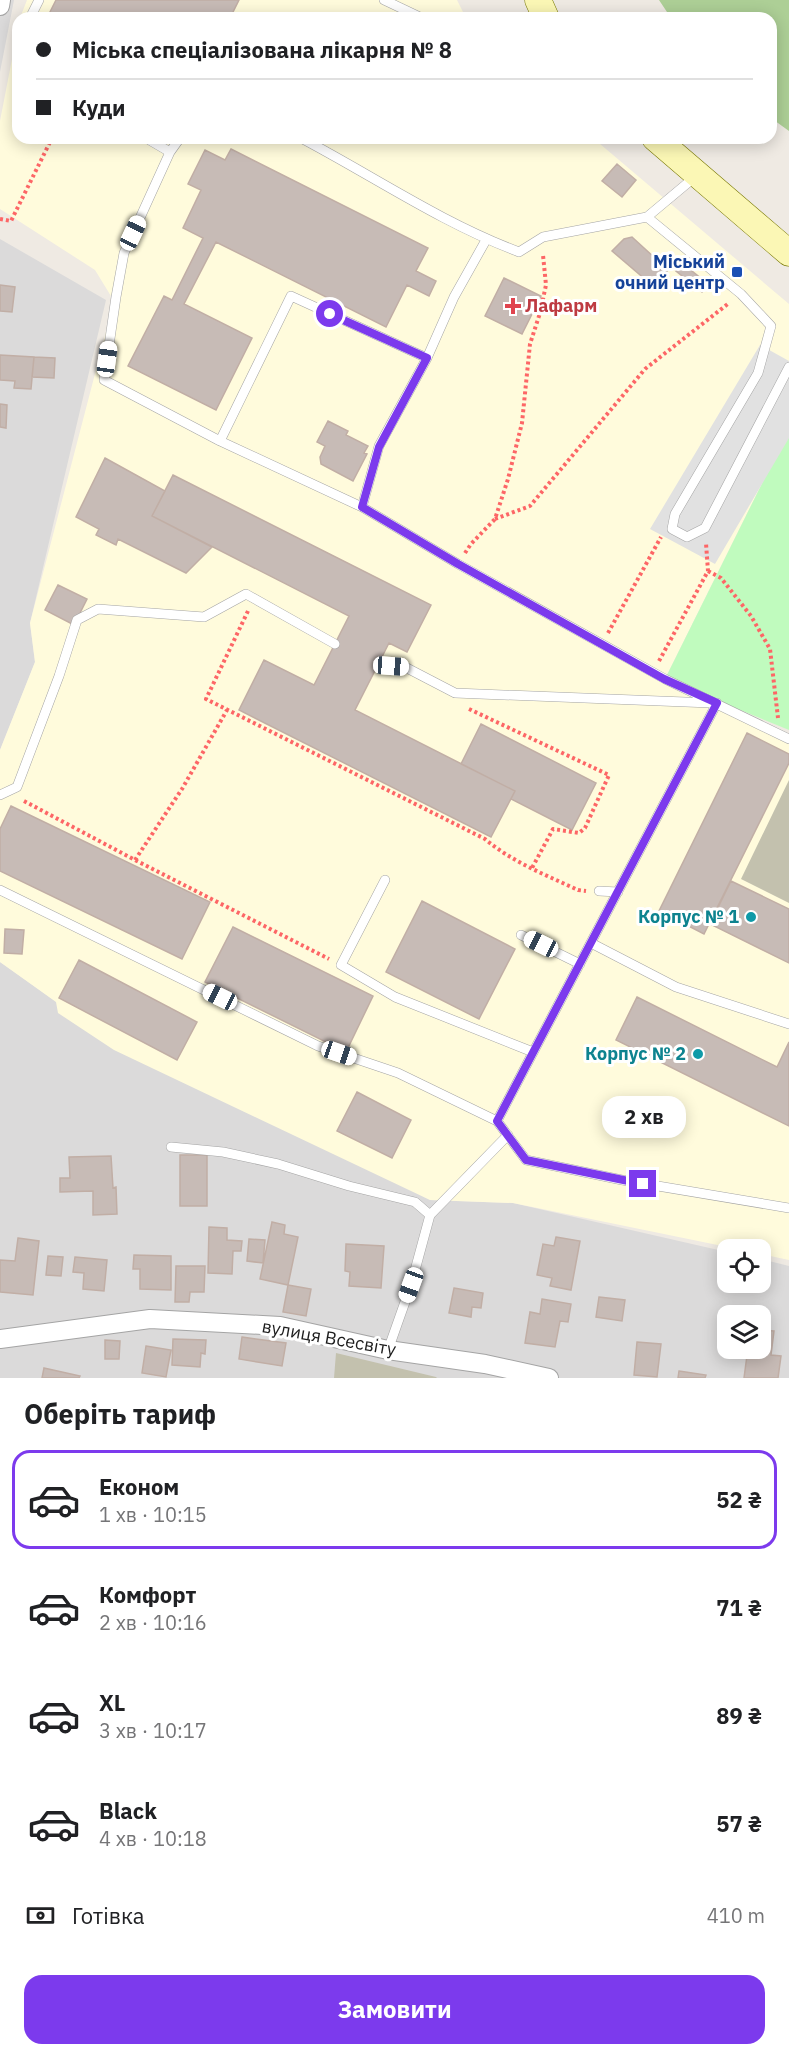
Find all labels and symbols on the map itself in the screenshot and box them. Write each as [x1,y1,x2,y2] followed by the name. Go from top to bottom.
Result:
[117,213,149,253] car
[615,250,725,294] place label: Міський очний центр
[730,265,744,279] marker: Міський очний центр
[525,294,597,317] place label: Лафарм
[506,299,520,313] marker: Лафарм
[316,300,343,327] route start
[96,340,118,378] car
[372,656,410,676] car
[638,905,739,928] place label: Корпус № 1
[744,910,758,924] marker: Корпус № 1
[521,928,561,960] car
[200,981,240,1013] car
[319,1039,359,1067] car
[585,1042,686,1065] place label: Корпус № 2
[691,1047,705,1061] marker: Корпус № 2
[601,1097,685,1139] callout: 2 хв
[629,1170,656,1197] route end
[396,1265,426,1305] car
[260,1314,398,1361] street label: вулиця Всесвіту

